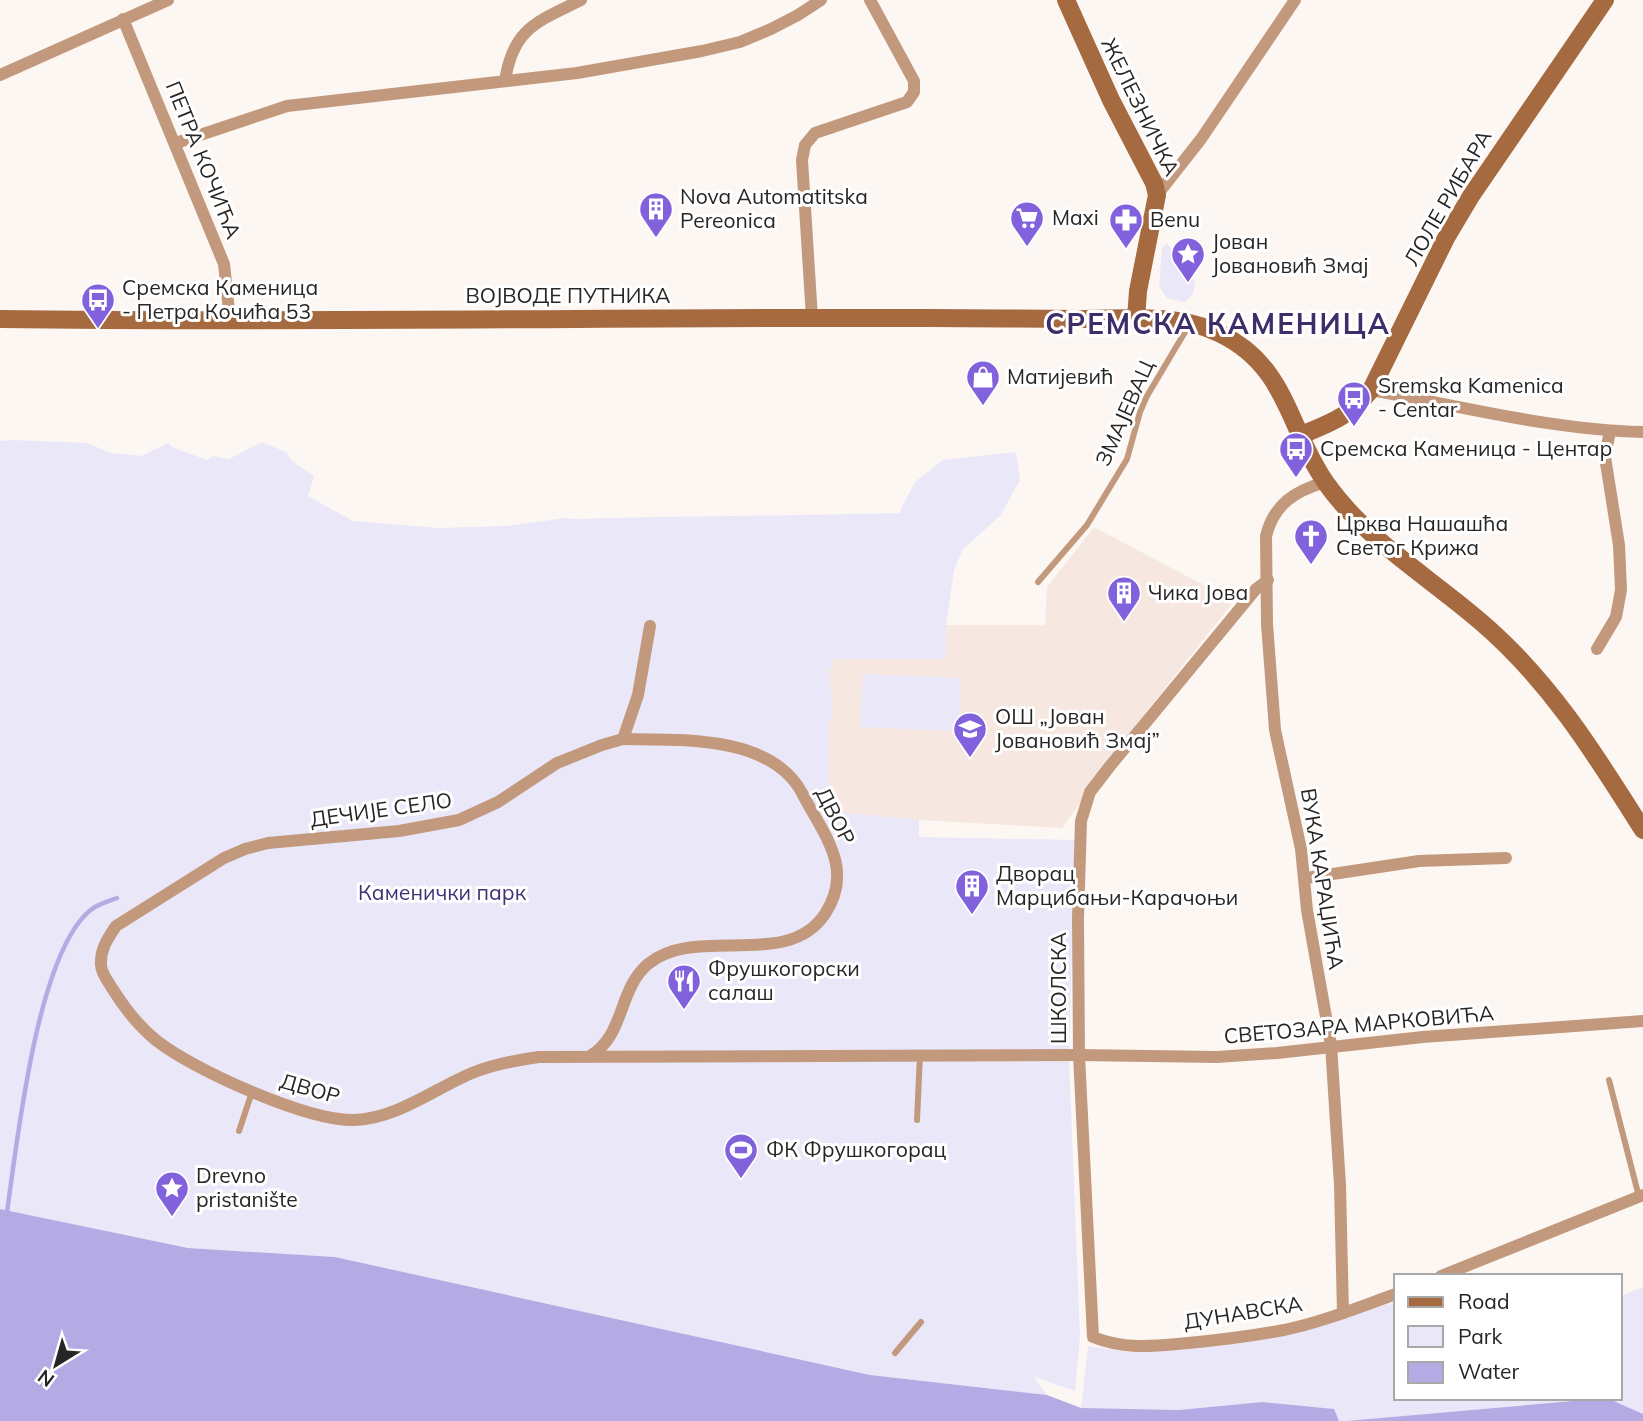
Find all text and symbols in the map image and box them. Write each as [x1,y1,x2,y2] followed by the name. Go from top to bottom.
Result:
[1096,33,1186,180] street label: ЖЕЛЕЗНИЧКА
[161,77,248,243] street label: ПЕТРА КОЧИЋА
[1398,124,1497,270] street label: ЛОЛЕ РИБАРА
[680,183,868,233] place label: Nova Automatitska Pereonica
[637,190,675,239] building icon: Nova Automatitska Pereonica
[1008,199,1046,248] supermarket icon: Maxi
[1107,201,1145,250] pharmacy icon: Benu
[1052,204,1099,230] place label: Maxi
[1150,206,1200,232] place label: Benu
[1212,228,1368,278] place label: Јован Јовановић Змај
[1169,235,1207,284] place icon: Јован Јовановић Змај
[122,274,318,324] place label: Сремска Каменица - Петра Кочића 53
[79,281,117,330] bus stop icon: Сремска Каменица - Петра Кочића 53
[466,282,671,308] street label: ВОЈВОДЕ ПУТНИКА
[1045,306,1391,341] district label: СРЕМСКА КАМЕНИЦА
[1089,355,1159,470] street label: ЗМАЈЕВАЦ
[964,358,1002,407] shop icon: Матијевић
[1007,363,1113,389] place label: Матијевић
[1378,372,1564,422] place label: Sremska Kamenica - Centar
[1335,379,1373,428] bus stop icon: Sremska Kamenica - Centar
[1277,430,1315,479] bus stop icon: Сремска Каменица - Центар
[1320,435,1612,461] place label: Сремска Каменица - Центар
[1336,510,1508,560] place label: Црква Нашашћа Светог Крижа
[1292,517,1330,566] church icon: Црква Нашашћа Светог Крижа
[1105,574,1143,623] building icon: Чика Јова
[1148,579,1248,605] place label: Чика Јова
[995,703,1160,753] place label: ОШ „Јован Јовановић Змај”
[951,710,989,759] school or university icon: ОШ „Јован Јовановић Змај”
[810,782,861,849] street label: ДВОР
[308,786,454,832] street label: ДЕЧИЈЕ СЕЛО
[1296,786,1350,972] street label: ВУКА КАРАЏИЋА
[996,860,1238,910] place label: Дворац Марцибањи-Карачоњи
[953,867,991,916] building icon: Дворац Марцибањи-Карачоњи
[358,879,527,905] park label: Каменички парк
[1045,932,1071,1044] street label: ШКОЛСКА
[708,955,860,1005] place label: Фрушкогорски салаш
[665,962,703,1011] restaurant icon: Фрушкогорски салаш
[1223,999,1496,1049] street label: СВЕТОЗАРА МАРКОВИЋА
[277,1067,343,1109] street label: ДВОР
[722,1131,760,1180] sports icon: ФК Фрушкогорац
[766,1136,947,1162] place label: ФК Фрушкогорац
[196,1162,298,1212] place label: Drevno pristanište
[153,1169,191,1218] place icon: Drevno pristanište
[1394,1274,1622,1400] legend
[1458,1288,1509,1314] text: Road
[1182,1290,1305,1334] street label: ДУНАВСКА
[1458,1323,1502,1349] text: Park
[21,1330,91,1400] north arrow
[1458,1358,1519,1384] text: Water
[33,1365,59,1392] text: N

